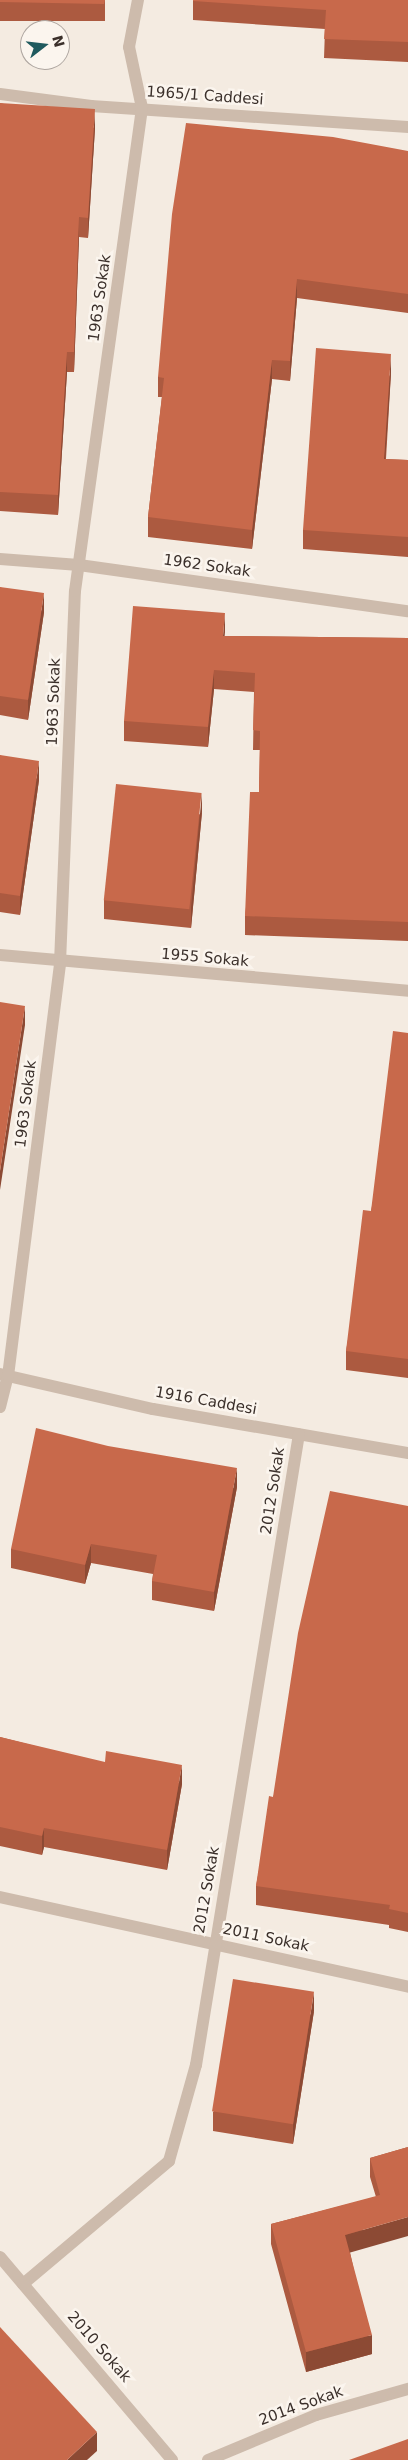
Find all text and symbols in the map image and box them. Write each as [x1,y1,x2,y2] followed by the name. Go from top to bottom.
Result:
[20,20,70,70] north arrow
[49,33,68,49] text: N
[146,83,264,109] street label: 1965/1 Caddesi
[85,253,115,343] street label: 1963 Sokak
[162,551,252,581] street label: 1962 Sokak
[43,658,65,746] street label: 1963 Sokak
[160,945,250,971] street label: 1955 Sokak
[12,1059,40,1149] street label: 1963 Sokak
[154,1383,258,1419] street label: 1916 Caddesi
[257,1446,289,1536] street label: 2012 Sokak
[191,1845,223,1935] street label: 2012 Sokak
[221,1920,311,1956] street label: 2011 Sokak
[63,2308,135,2386] street label: 2010 Sokak
[257,2383,345,2429] street label: 2014 Sokak

